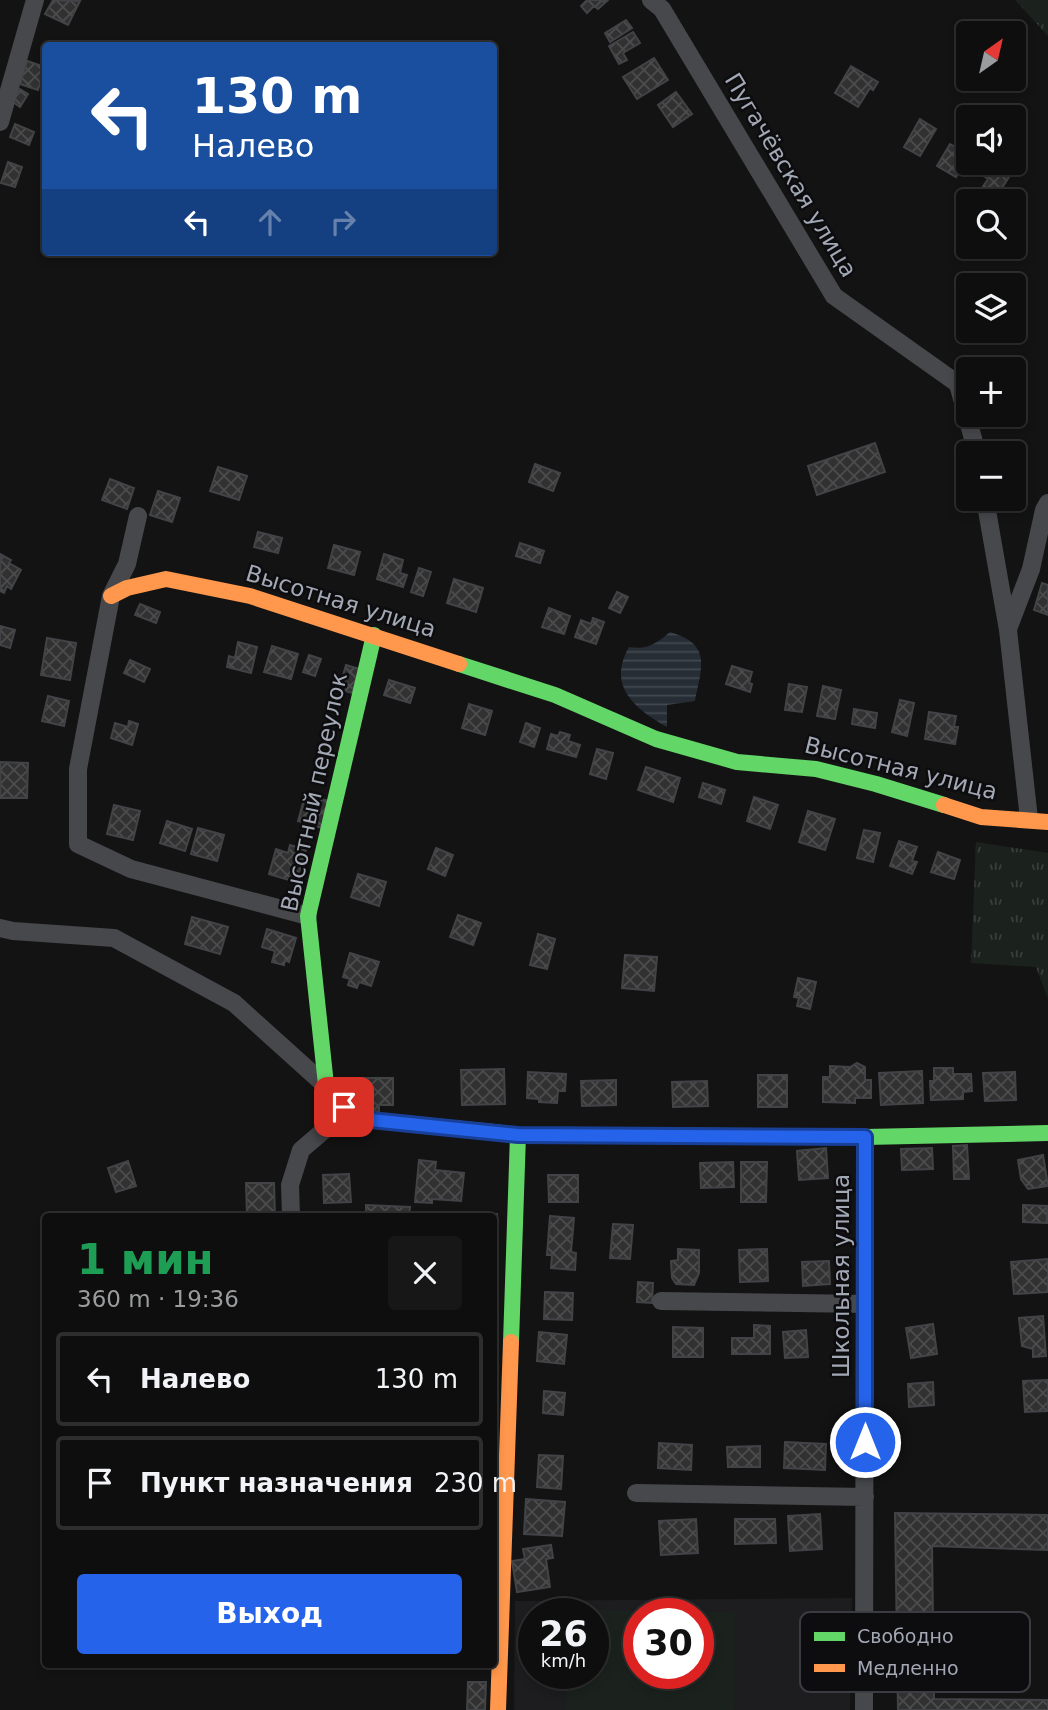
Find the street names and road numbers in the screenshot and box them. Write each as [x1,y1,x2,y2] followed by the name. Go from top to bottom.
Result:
[720,68,862,282] street label: Пугачёвская улица
[243,560,439,642] street label: Высотная улица
[276,670,352,914] street label: Высотный переулок
[802,732,1000,804] street label: Высотная улица
[828,1174,854,1378] street label: Школьная улица

